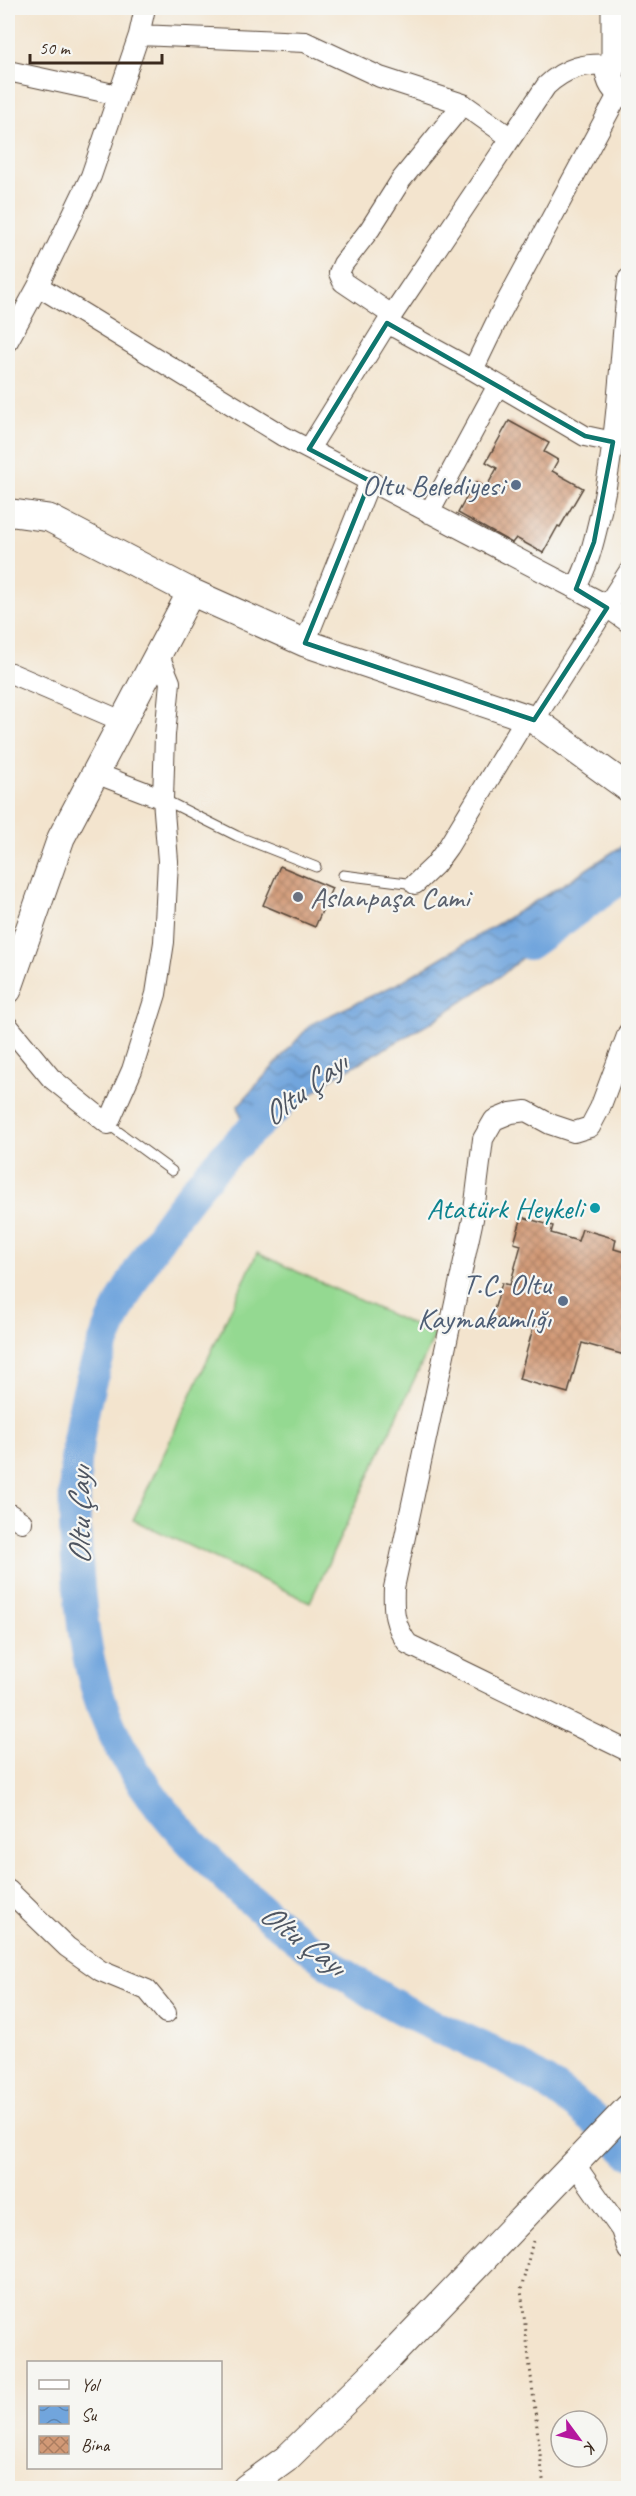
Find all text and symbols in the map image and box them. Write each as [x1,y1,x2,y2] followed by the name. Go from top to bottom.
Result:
[30,27,162,65] scale bar
[39,37,72,59] text: 50 m
[362,466,507,504] place label: Oltu Belediyesi
[509,478,523,492] marker: Oltu Belediyesi
[310,878,473,916] place label: Aslanpaşa Cami
[291,890,305,904] marker: Aslanpaşa Cami
[253,1040,358,1135] water label: Oltu Çayı
[427,1189,586,1227] place label: Atatürk Heykeli
[588,1201,602,1215] marker: Atatürk Heykeli
[417,1265,553,1337] place label: T.C. Oltu Kaymakamlığı
[556,1294,570,1308] marker: T.C. Oltu Kaymakamlığı
[59,1463,100,1565] water label: Oltu Çayı
[252,1893,358,1987] water label: Oltu Çayı
[27,2361,222,2469] legend
[81,2374,101,2396] text: Yol
[81,2404,97,2426] text: Su
[549,2409,609,2469] north arrow
[81,2434,111,2456] text: Bina
[578,2438,601,2459] text: K

